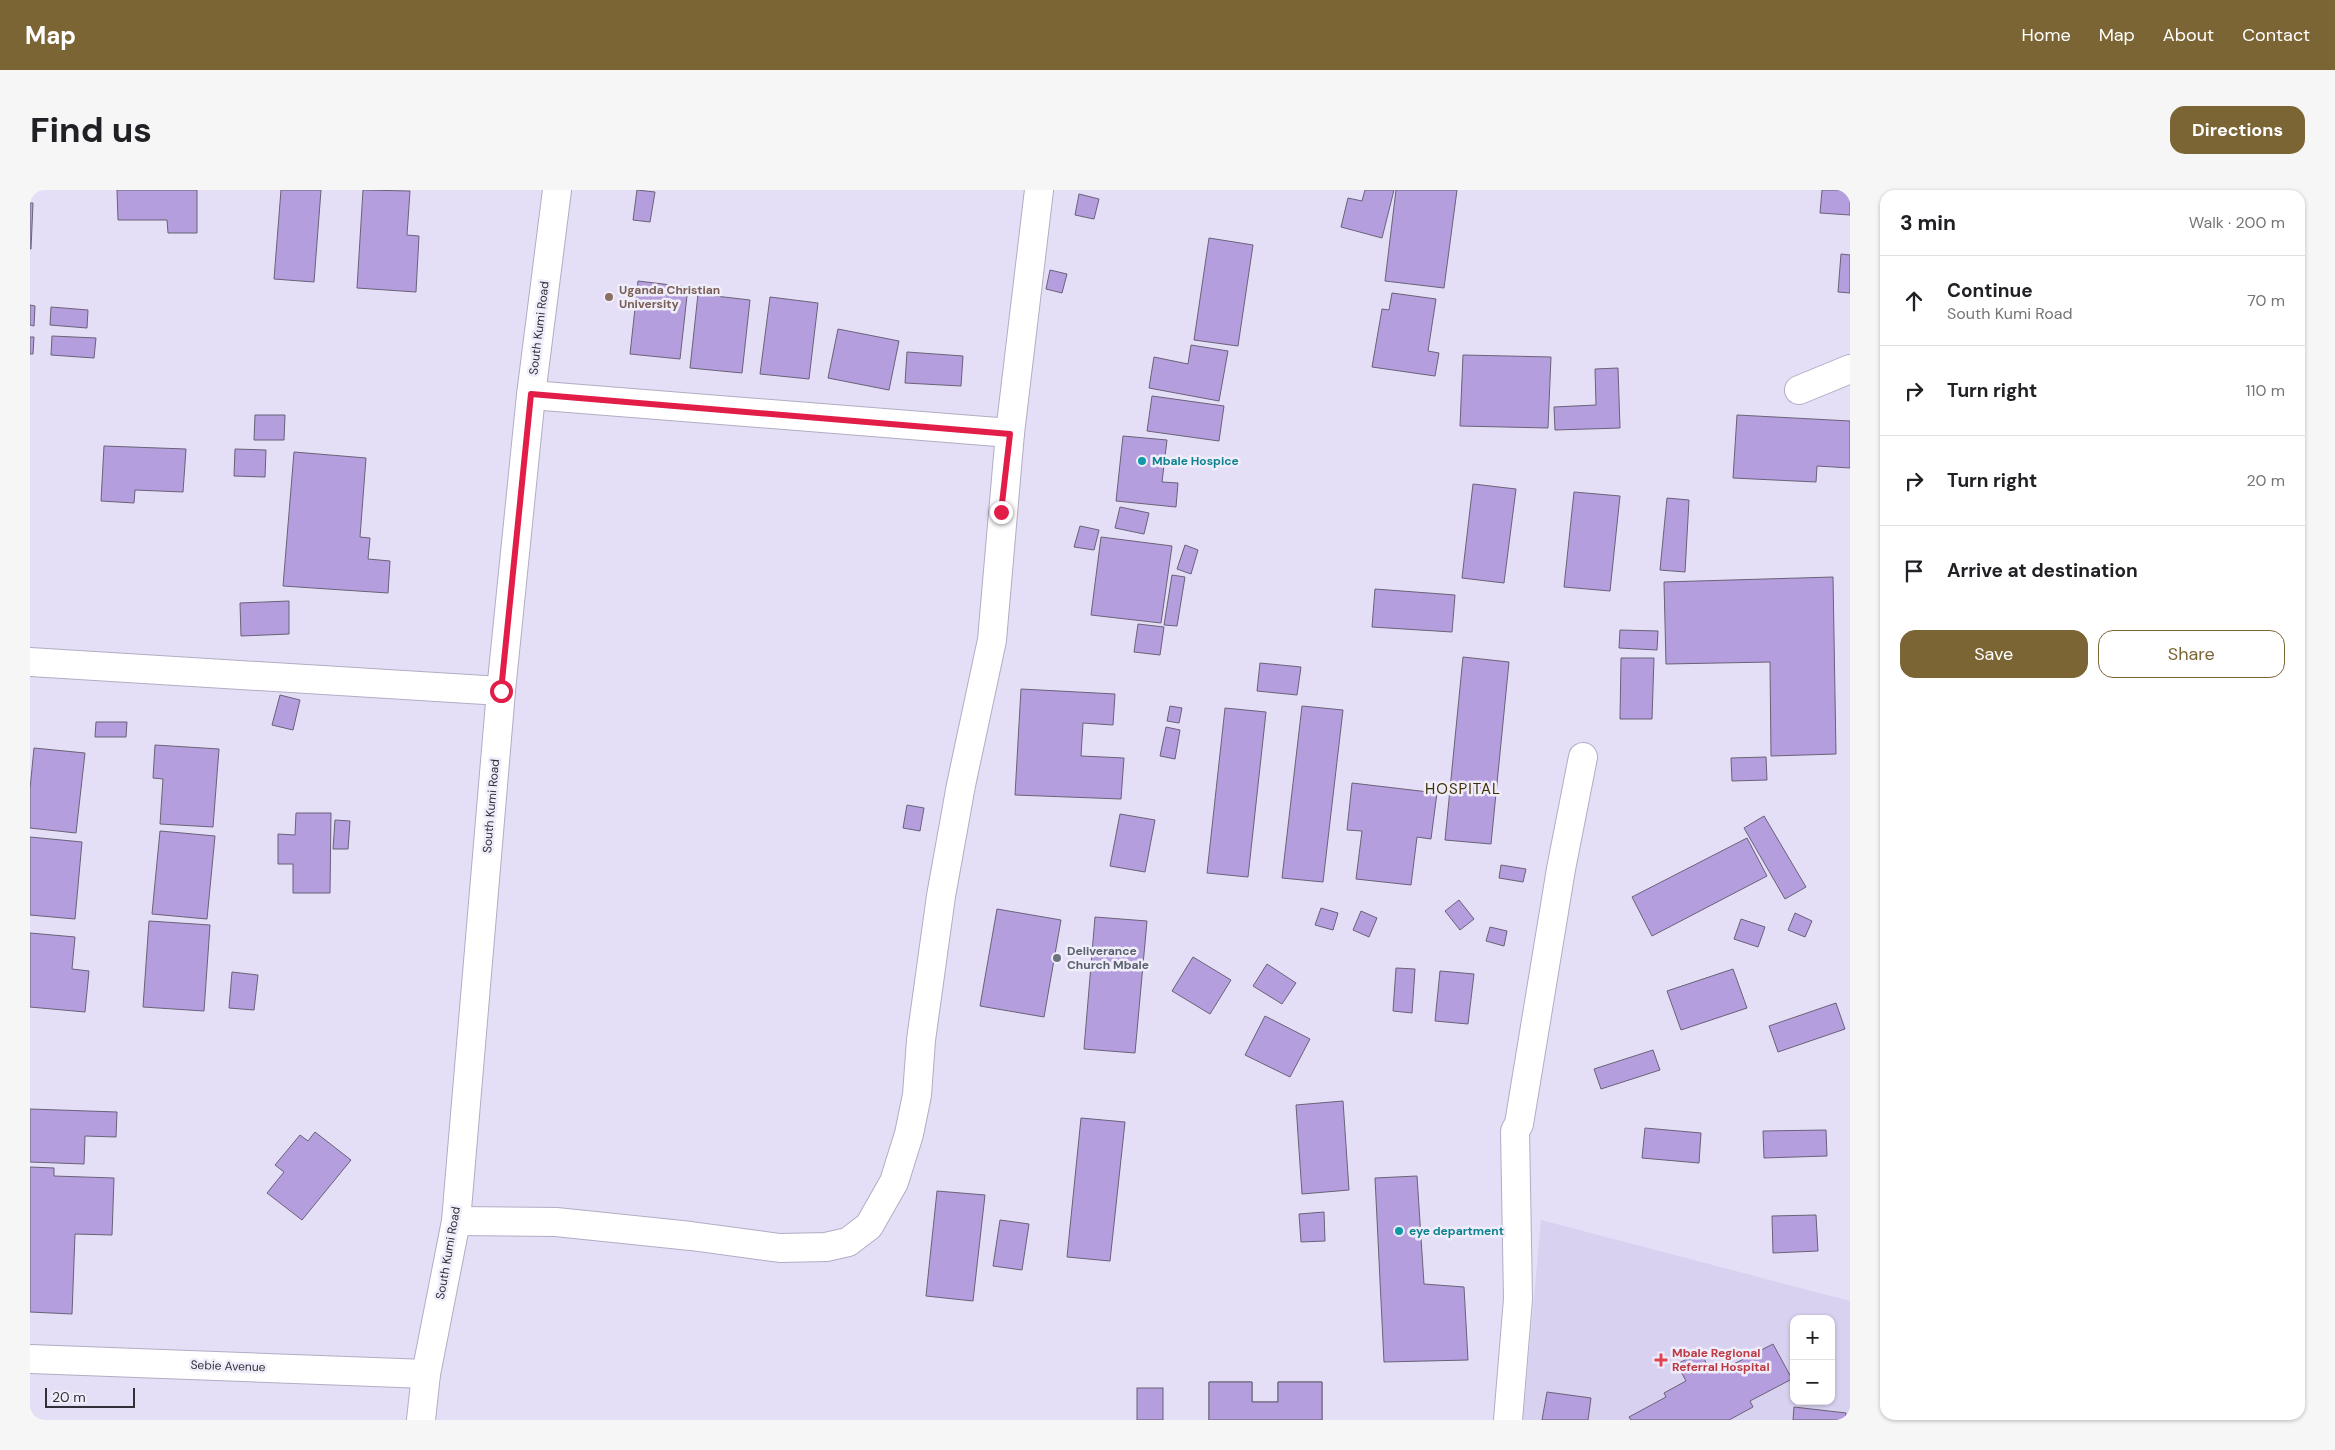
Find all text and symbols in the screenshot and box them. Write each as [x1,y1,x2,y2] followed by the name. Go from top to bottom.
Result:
[25,20,76,51] text: Map
[2021,23,2071,47] text: Home
[2099,23,2135,47] text: Map
[2163,23,2214,47] text: About
[2242,23,2310,47] text: Contact
[2170,106,2305,154] button: Directions
[30,107,152,153] text: Find us
[1900,209,1956,237] text: 3 min
[2189,212,2285,233] text: Walk · 200 m
[1947,278,2033,303] text: Continue
[525,280,553,376] street label: South Kumi Road
[619,282,720,312] place label: Uganda Christian University
[1900,287,1928,315] icon: ahead
[2247,290,2285,311] text: 70 m
[603,291,615,303] marker: Uganda Christian University
[1947,303,2073,324] text: South Kumi Road
[1900,377,1928,405] icon: right
[1947,378,2037,403] text: Turn right
[2246,380,2285,401] text: 110 m
[1152,453,1239,469] place label: Mbale Hospice
[1136,455,1148,467] marker: Mbale Hospice
[1900,467,1928,495] icon: right
[1947,468,2037,493] text: Turn right
[2246,470,2285,491] text: 20 m
[990,501,1013,524] route end
[1900,557,1928,585] icon: arrive
[1947,558,2138,583] text: Arrive at destination
[1900,630,2088,678] button: Save
[2098,630,2285,678] button: Share
[490,680,513,703] route start
[479,758,503,854] street label: South Kumi Road
[1425,779,1501,799] district label: HOSPITAL
[1067,943,1149,973] place label: Deliverance Church Mbale
[1051,952,1063,964] marker: Deliverance Church Mbale
[432,1205,464,1301] street label: South Kumi Road
[1409,1223,1504,1239] place label: eye department
[1393,1225,1405,1237] marker: eye department
[1790,1315,1835,1405] map controls
[1790,1315,1835,1360] button: +
[1672,1345,1770,1375] place label: Mbale Regional Referral Hospital
[1654,1353,1668,1367] marker: Mbale Regional Referral Hospital
[190,1357,266,1375] street label: Sebie Avenue
[1790,1360,1835,1405] button: −
[45,1385,135,1408] scale bar
[52,1388,86,1406] text: 20 m

